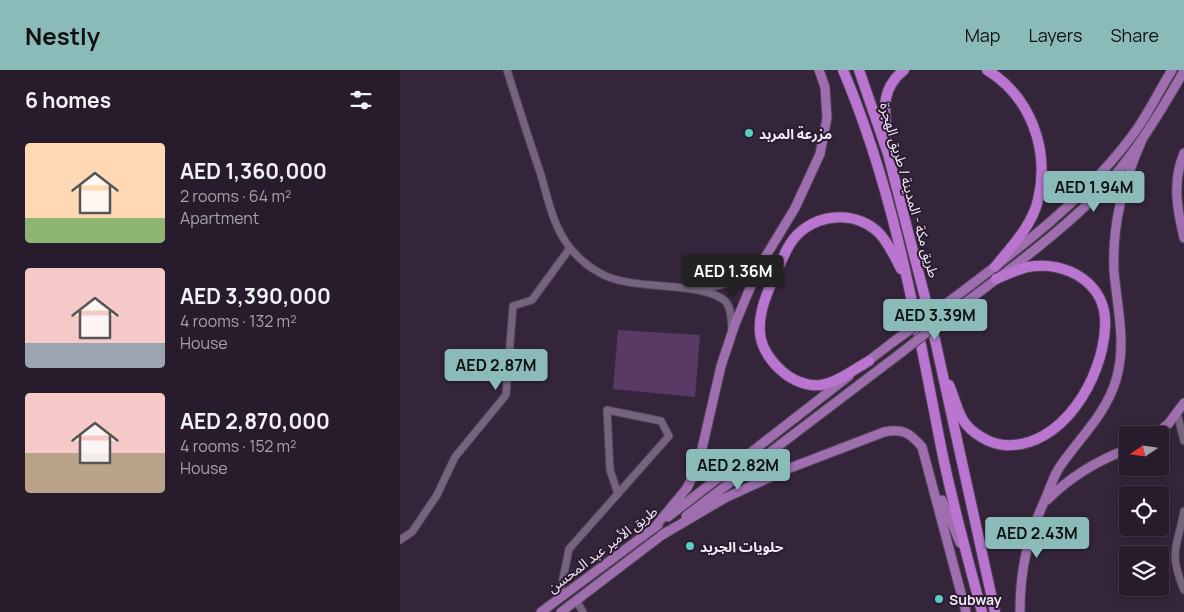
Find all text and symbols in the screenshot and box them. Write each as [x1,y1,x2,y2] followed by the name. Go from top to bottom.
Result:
[25,19,100,52] text: Nestly
[965,23,1000,47] text: Map
[1028,23,1082,47] text: Layers
[1110,23,1159,47] text: Share
[25,86,111,114] text: 6 homes
[347,86,375,114] icon: filters
[875,100,944,280] street label: طريق مكة - المدينة / طريق الهجرة
[759,124,832,143] place label: مزرعة المربد
[743,127,755,139] marker: مزرعة المربد
[180,157,327,185] text: AED 1,360,000
[65,163,125,223] icon: home
[1037,170,1151,213] pin: AED 1.94M
[1054,176,1134,198] text: AED 1.94M
[180,185,291,207] text: 2 rooms · 64 m²
[180,207,259,229] text: Apartment
[676,254,790,297] pin: AED 1.36M
[694,260,772,282] text: AED 1.36M
[180,282,331,310] text: AED 3,390,000
[65,288,125,348] icon: home
[878,298,992,341] pin: AED 3.39M
[894,304,976,326] text: AED 3.39M
[180,310,297,332] text: 4 rooms · 132 m²
[180,332,228,354] text: House
[439,348,553,391] pin: AED 2.87M
[456,354,536,376] text: AED 2.87M
[180,407,330,435] text: AED 2,870,000
[65,413,125,473] icon: home
[1119,426,1169,476] north arrow
[1119,426,1169,596] map controls
[180,435,296,457] text: 4 rooms · 152 m²
[681,448,795,491] pin: AED 2.82M
[697,454,779,476] text: AED 2.82M
[180,457,228,479] text: House
[1119,486,1169,536] button: locate
[543,501,662,598] street label: طريق الأمير عبد المحسن
[980,516,1094,559] pin: AED 2.43M
[996,522,1078,544] text: AED 2.43M
[700,537,784,556] place label: حلويات الجريد
[684,540,696,552] marker: حلويات الجريد
[1119,546,1169,596] button: layers
[949,590,1002,609] place label: Subway
[933,593,945,605] marker: Subway

